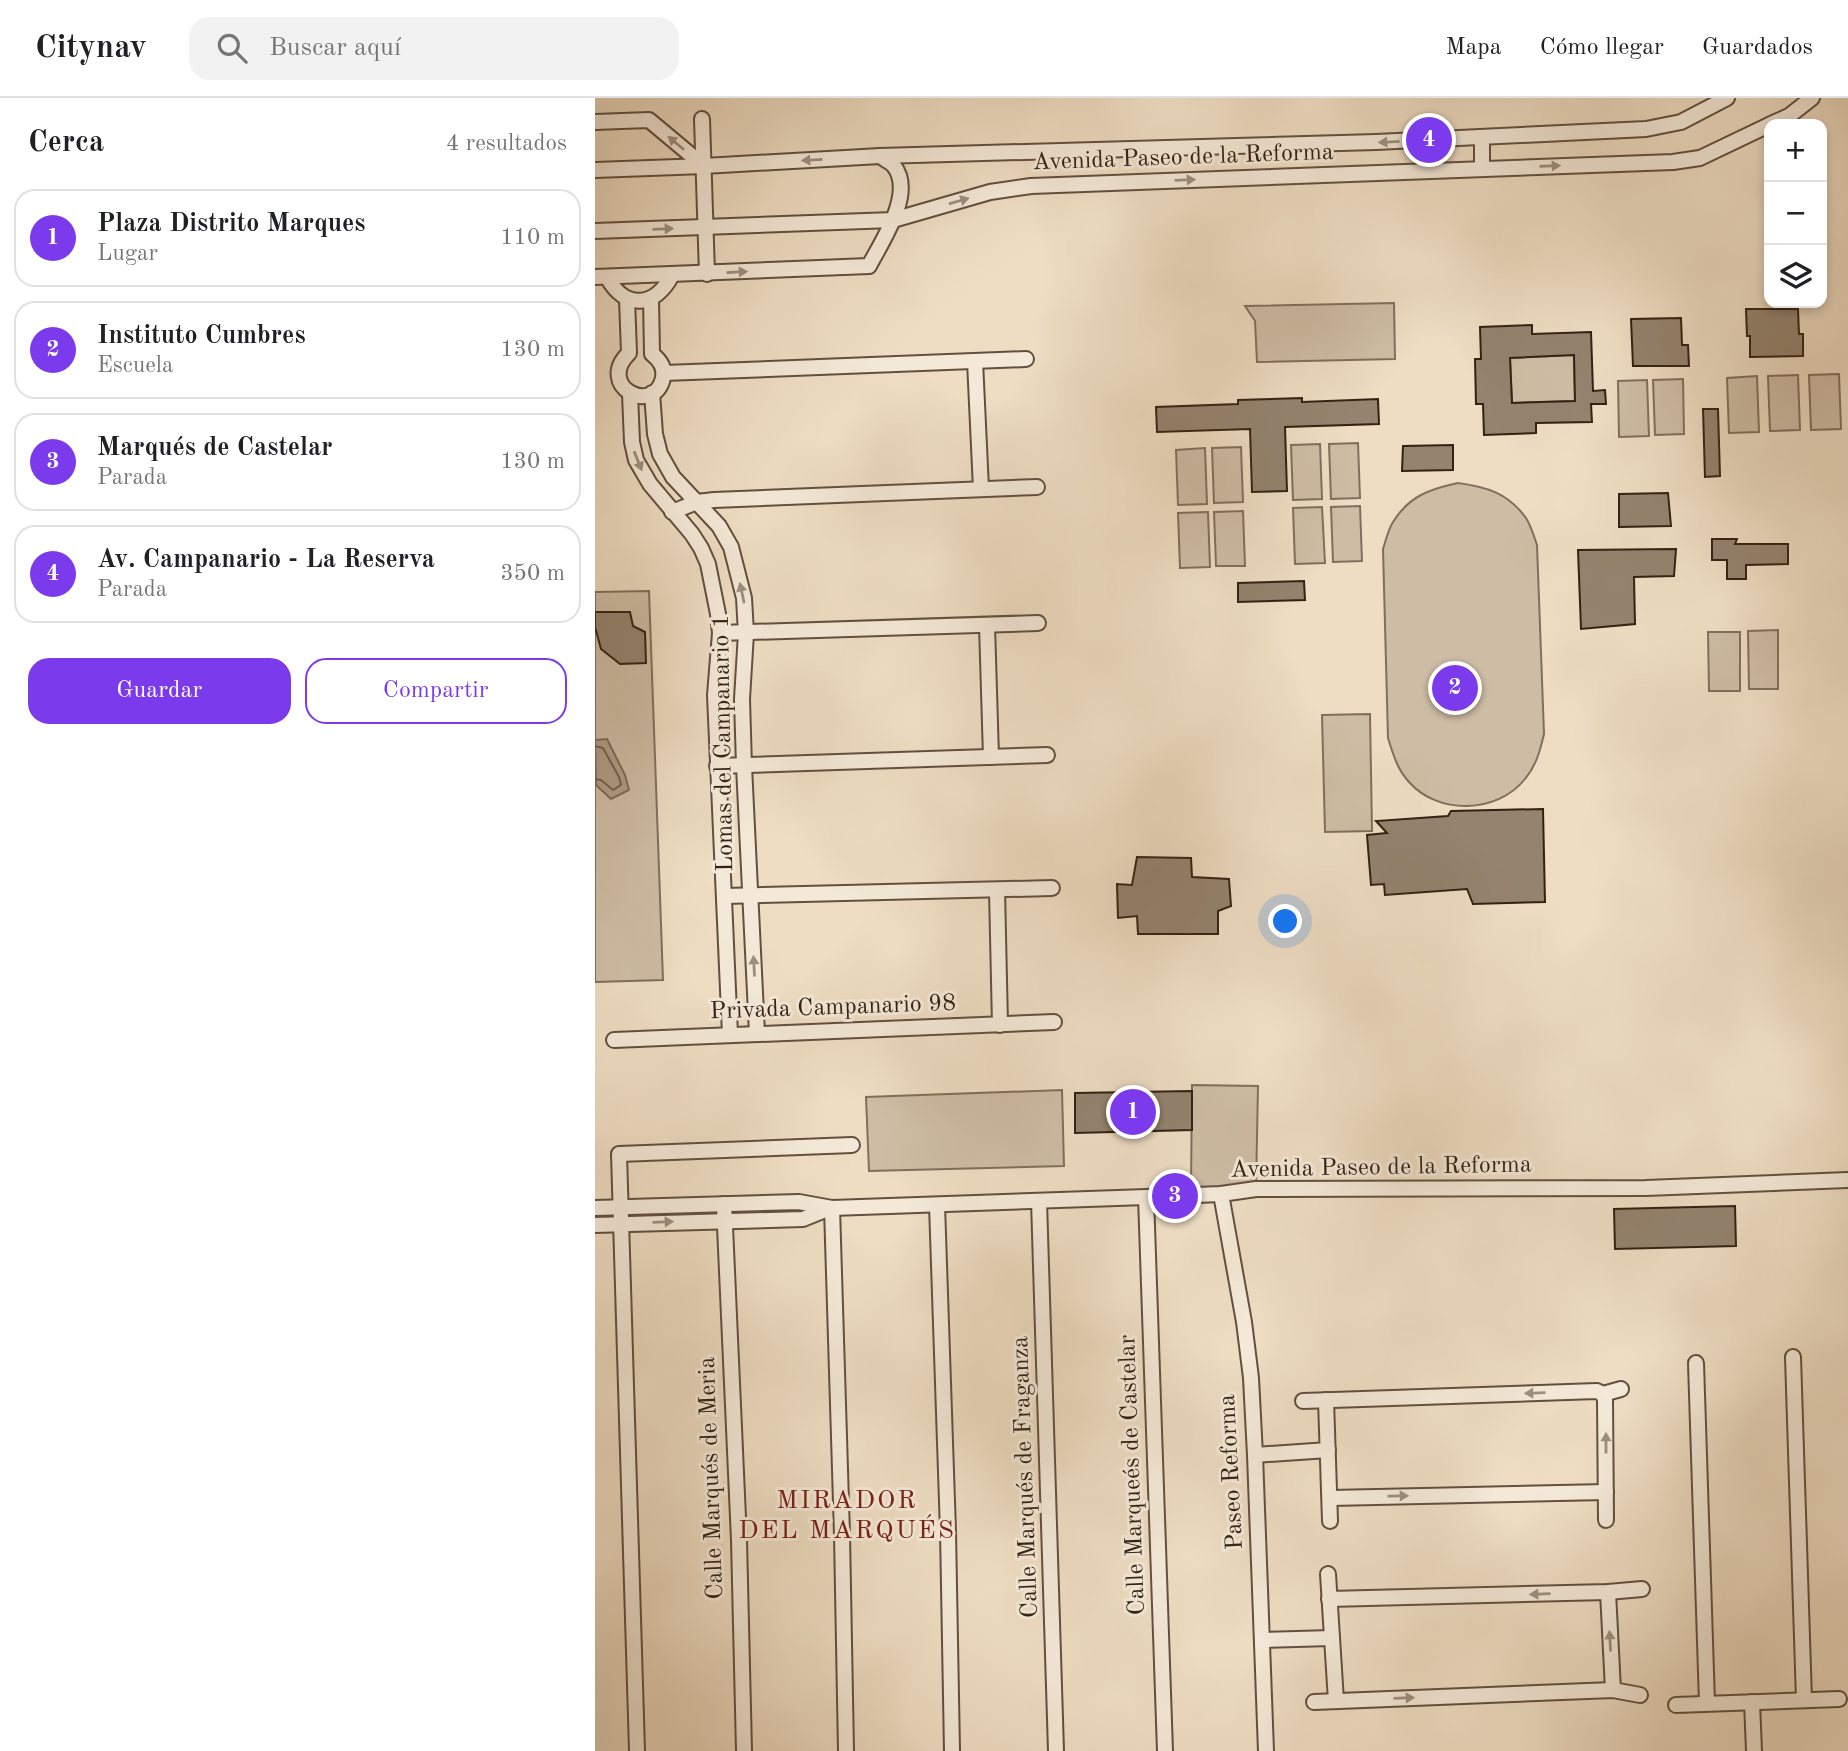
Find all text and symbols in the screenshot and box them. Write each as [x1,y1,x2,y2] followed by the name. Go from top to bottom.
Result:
[189,17,679,80] search box
[213,29,251,67] icon: search
[35,32,147,65] text: Citynav
[269,35,401,61] text: Buscar aquí
[1445,36,1502,60] text: Mapa
[1540,36,1664,60] text: Cómo llegar
[1702,36,1813,60] text: Guardados
[1406,114,1452,166] pin: 4
[1764,119,1827,308] map controls
[1764,119,1827,182] button: +
[28,128,104,158] text: Cerca
[446,132,567,155] text: 4 resultados
[668,136,685,151] one-way arrow
[1378,136,1400,147] one-way arrow
[1032,141,1334,175] street label: Avenida Paseo de la Reforma
[801,154,823,165] one-way arrow
[1540,161,1562,172] one-way arrow
[1174,175,1196,186] one-way arrow
[1764,182,1827,245] button: −
[949,196,970,206] one-way arrow
[97,211,366,237] text: Plaza Distrito Marques
[652,223,674,234] one-way arrow
[46,226,60,249] text: 1
[500,226,565,249] text: 110 m
[97,242,158,265] text: Lugar
[1764,245,1827,308] button: layers
[726,267,748,278] one-way arrow
[97,323,306,349] text: Instituto Cumbres
[46,338,60,361] text: 2
[500,338,565,361] text: 130 m
[97,354,173,377] text: Escuela
[97,435,333,461] text: Marqués de Castelar
[46,450,60,473] text: 3
[500,450,565,473] text: 130 m
[633,451,644,472] one-way arrow
[97,466,167,489] text: Parada
[97,547,435,573] text: Av. Campanario - La Reserva
[46,562,60,585] text: 4
[500,562,565,585] text: 350 m
[97,578,167,601] text: Parada
[736,582,747,604] one-way arrow
[710,614,738,872] street label: Lomas del Campanario 1
[28,658,291,724] button: Guardar
[305,658,567,724] button: Compartir
[1432,662,1478,714] pin: 2
[1268,904,1302,938] your location
[748,955,759,977] one-way arrow
[709,992,957,1024] street label: Privada Campanario 98
[1110,1086,1156,1138] pin: 1
[1230,1153,1532,1183] street label: Avenida Paseo de la Reforma
[1152,1170,1198,1222] pin: 3
[652,1217,674,1228] one-way arrow
[1116,1334,1150,1616] street label: Calle Marqueés de Castelar
[1009,1336,1043,1618] street label: Calle Marqués de Fraganza
[696,1356,728,1600] street label: Calle Marqués de Meria
[1524,1388,1546,1399] one-way arrow
[1216,1393,1248,1551] street label: Paseo Reforma
[1600,1431,1612,1453] one-way arrow
[738,1488,956,1544] district label: MIRADOR DEL MARQUÉS
[1387,1491,1409,1502] one-way arrow
[1528,1588,1550,1599] one-way arrow
[1605,1630,1616,1652] one-way arrow
[1393,1693,1415,1704] one-way arrow

